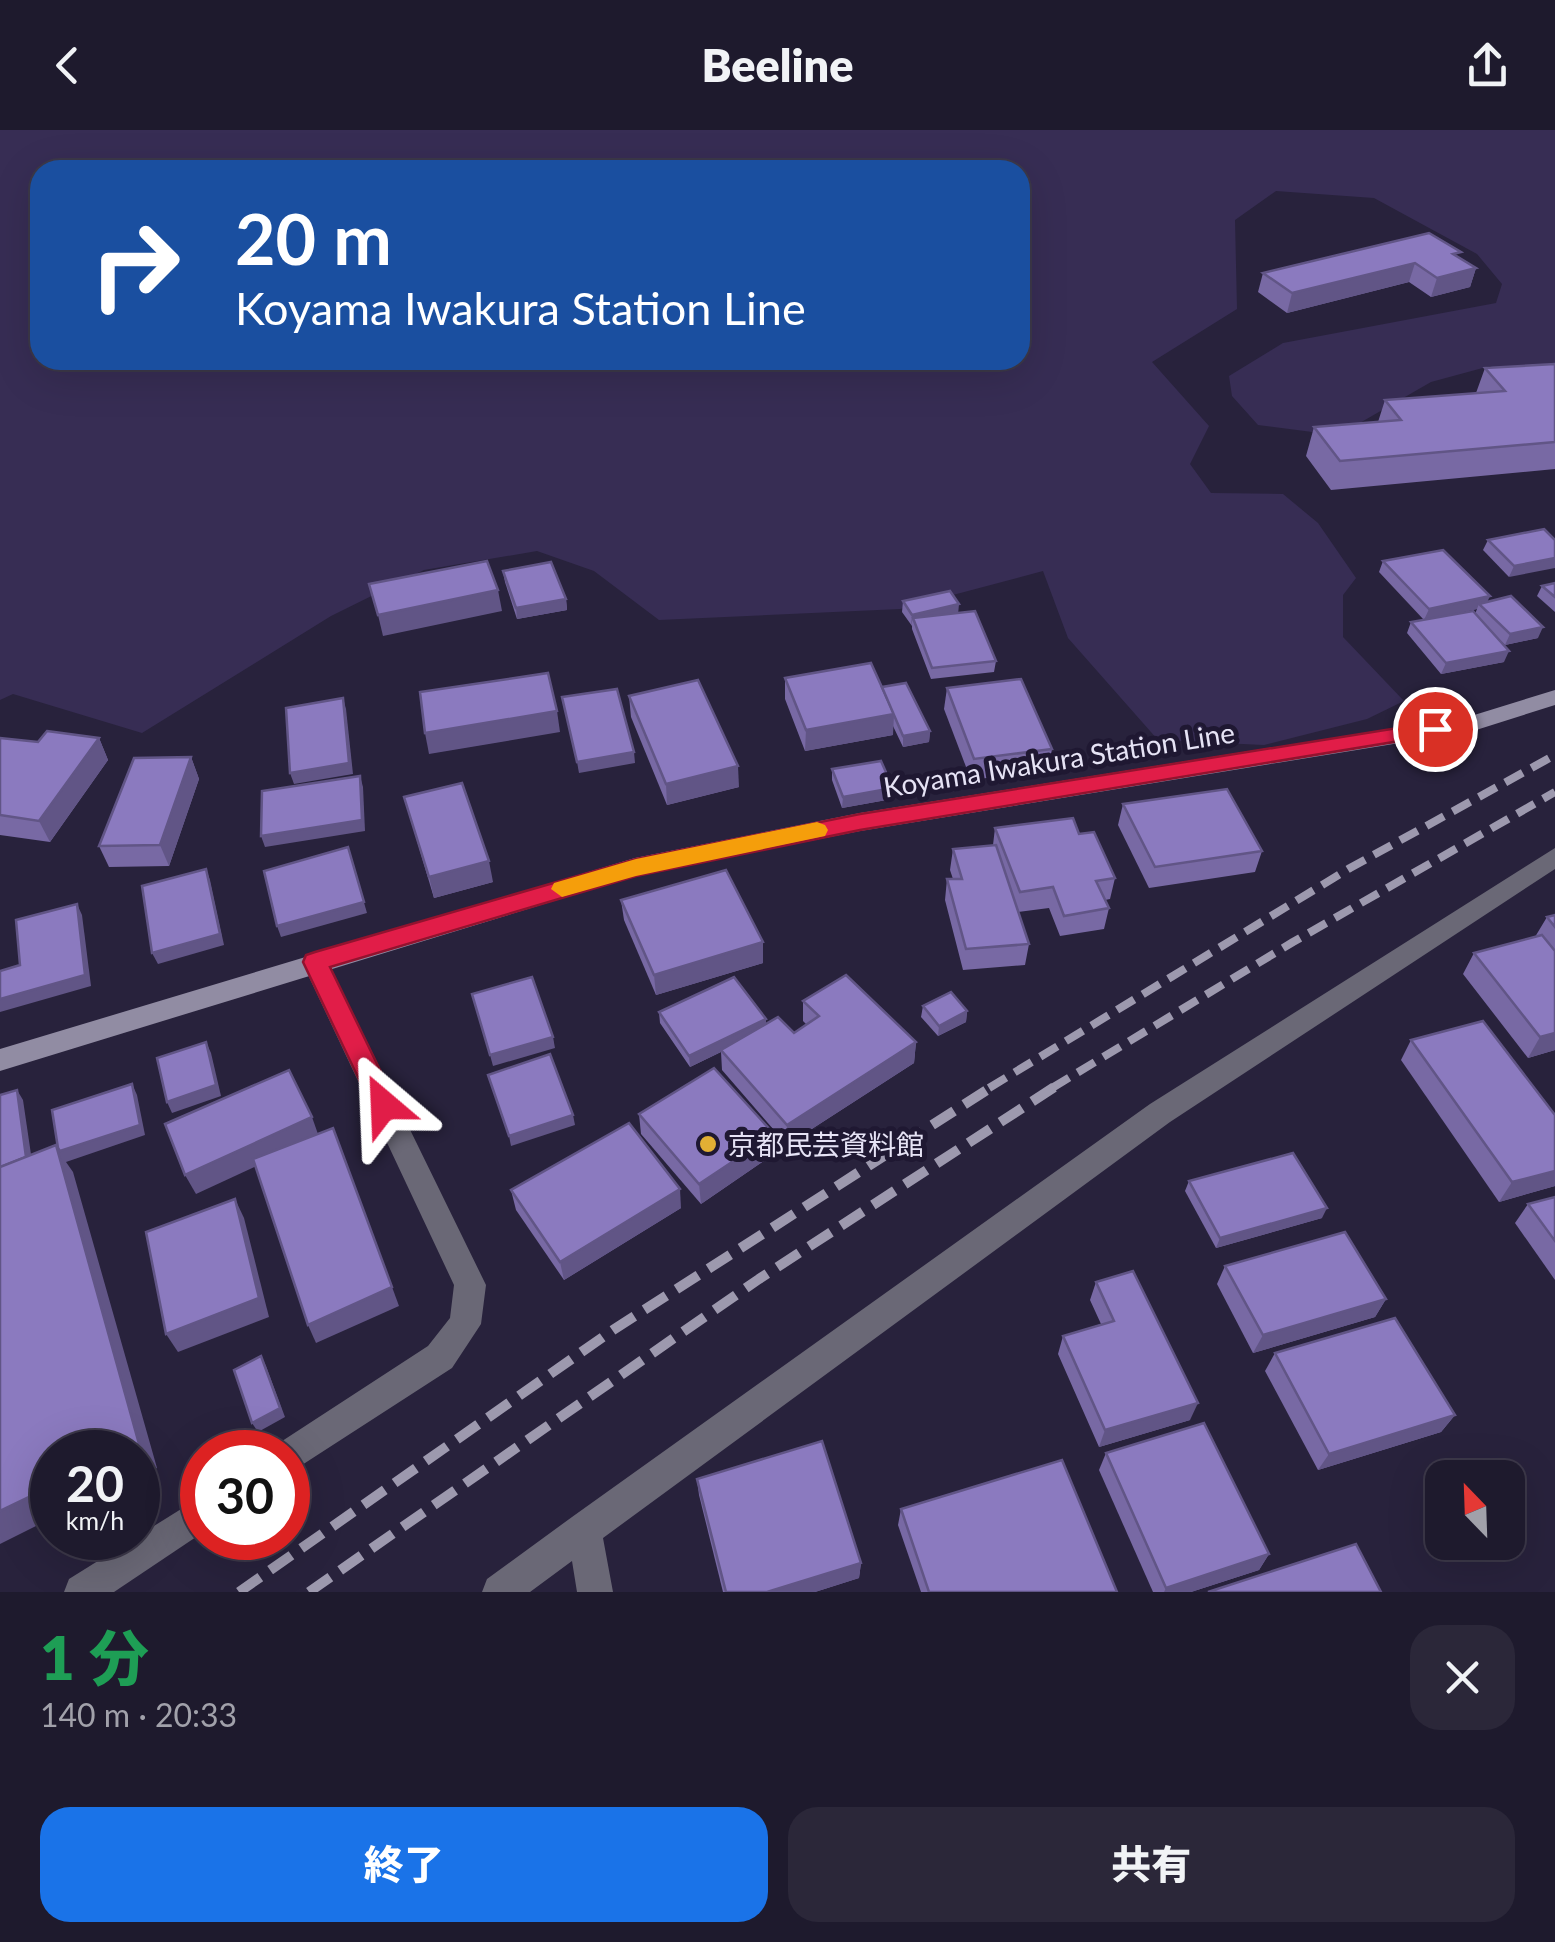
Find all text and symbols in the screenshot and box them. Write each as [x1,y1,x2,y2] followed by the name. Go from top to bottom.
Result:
[40,38,95,93] icon: back
[702,38,853,92] text: Beeline
[1460,38,1515,93] icon: share
[235,196,392,280] text: 20 m
[70,200,200,330] icon: right
[235,281,806,335] text: Koyama Iwakura Station Line
[1393,687,1478,772] pin
[1408,702,1463,757] icon: arrive
[881,714,1237,804] street label: Koyama Iwakura Station Line
[332,1053,436,1157] position arrow
[728,1127,924,1161] place label: 京都民芸資料館
[697,1133,719,1155] marker: 京都民芸資料館
[180,1430,310,1560] speed limit sign: 30
[66,1453,124,1513] text: 20
[1425,1460,1525,1560] north arrow
[1425,1460,1525,1560] map controls
[66,1505,124,1535] text: km/h
[40,1621,149,1693] text: 1 分
[1410,1625,1515,1730] button: close
[40,1695,237,1734] text: 140 m · 20:33
[40,1807,768,1922] button: 終了
[788,1807,1515,1922] button: 共有

